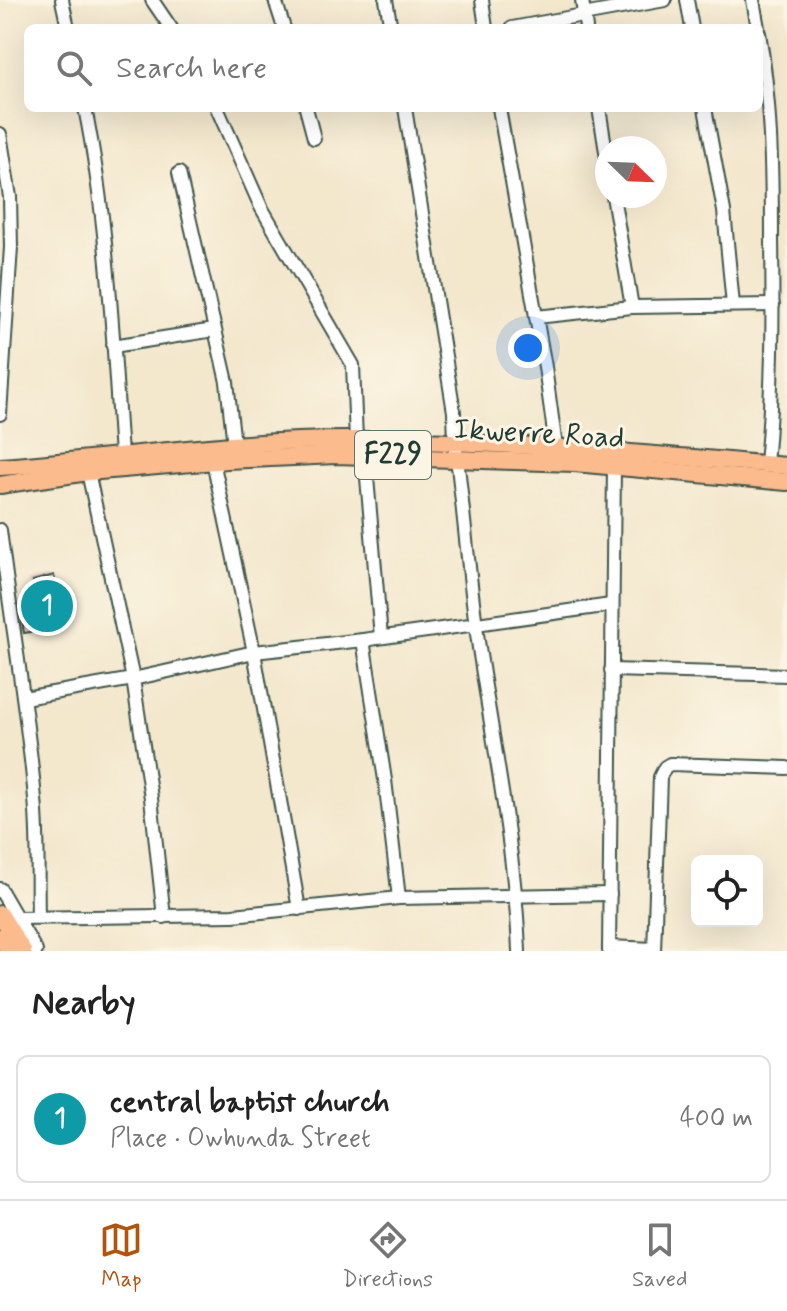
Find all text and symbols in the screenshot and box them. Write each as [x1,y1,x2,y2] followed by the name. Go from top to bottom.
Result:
[24,24,763,112] search box
[52,46,96,90] icon: search
[116,49,267,88] text: Search here
[595,136,667,208] north arrow
[508,328,548,368] your location
[453,410,625,458] street label: Ikwerre Road
[355,431,431,479] road number: F229
[21,576,73,636] pin: 1
[691,855,763,927] map controls
[691,855,763,927] button: locate
[32,981,136,1026] text: Nearby
[110,1083,390,1122] text: central baptist church
[54,1102,66,1136] text: 1
[680,1102,753,1136] text: 400 m
[110,1122,371,1156] text: Place · Owhunda Street
[99,1218,143,1294] tab: Map
[342,1218,433,1294] tab: Directions
[632,1218,687,1294] tab: Saved

